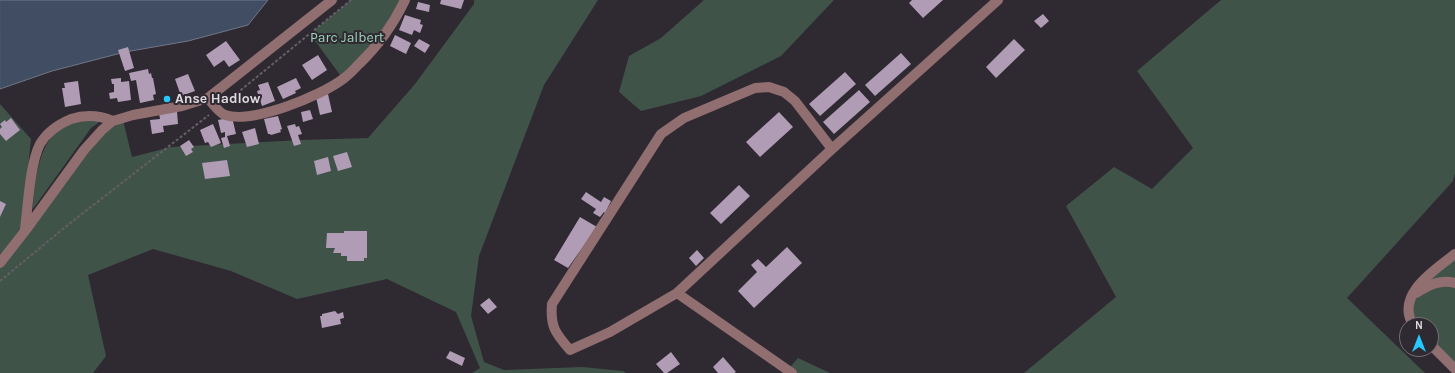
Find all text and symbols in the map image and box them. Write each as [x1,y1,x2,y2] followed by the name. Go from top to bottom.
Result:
[310,30,384,46] park label: Parc Jalbert
[175,91,260,107] place label: Anse Hadlow
[162,94,172,104] marker: Anse Hadlow
[1399,317,1439,357] north arrow
[1415,319,1423,332] text: N

